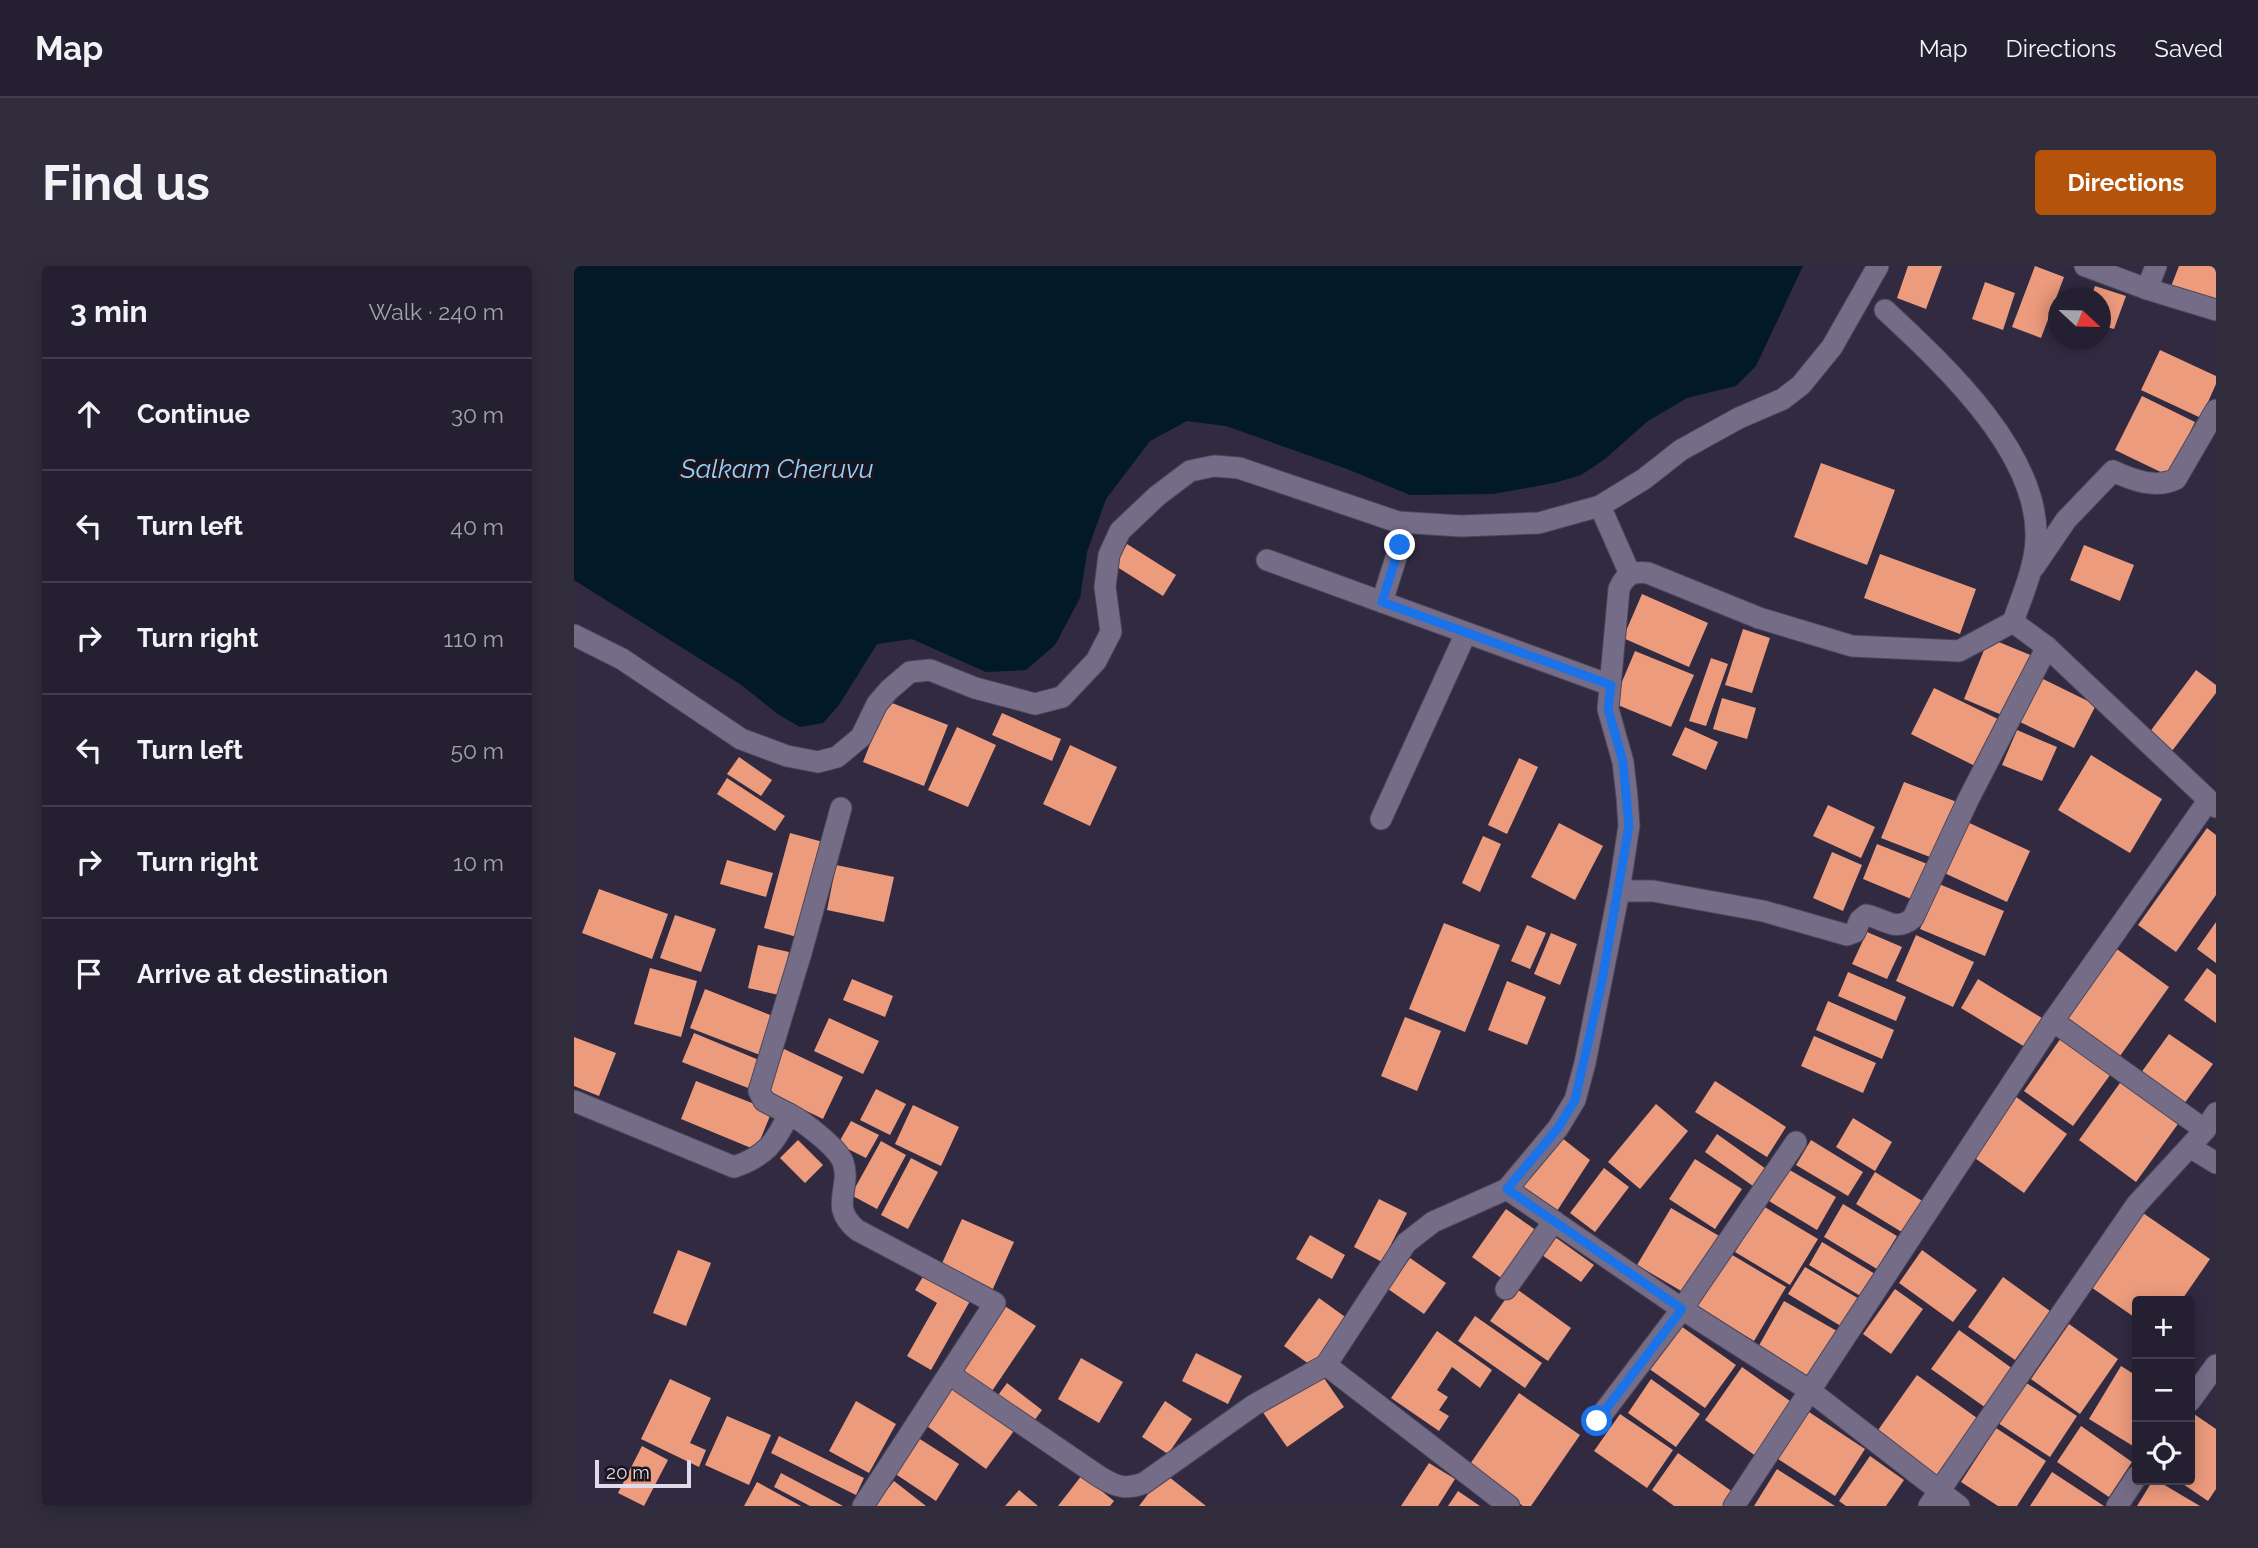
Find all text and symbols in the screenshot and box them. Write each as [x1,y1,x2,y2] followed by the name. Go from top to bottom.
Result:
[35,29,103,68] text: Map
[1919,34,1968,63] text: Map
[2006,34,2116,63] text: Directions
[2154,34,2223,63] text: Saved
[2035,150,2216,215] button: Directions
[42,154,210,211] text: Find us
[2048,287,2111,350] north arrow
[70,294,148,329] text: 3 min
[368,298,504,325] text: Walk · 240 m
[70,395,108,433] icon: ahead
[137,399,250,429] text: Continue
[451,401,504,428] text: 30 m
[679,454,874,484] water label: Salkam Cheruvu
[70,507,108,545] icon: left
[137,511,243,541] text: Turn left
[450,513,504,540] text: 40 m
[1384,529,1415,560] route end
[70,619,108,657] icon: right
[137,623,258,653] text: Turn right
[443,625,504,652] text: 110 m
[70,731,108,769] icon: left
[137,735,243,765] text: Turn left
[450,737,504,764] text: 50 m
[70,843,108,881] icon: right
[137,847,258,877] text: Turn right
[453,849,504,876] text: 10 m
[70,955,108,993] icon: arrive
[137,959,388,989] text: Arrive at destination
[2132,1296,2195,1485] map controls
[2132,1296,2195,1359] button: +
[2132,1359,2195,1422] button: −
[1581,1405,1612,1436] route start
[2132,1422,2195,1485] button: locate
[595,1457,691,1489] scale bar
[606,1461,650,1483] text: 20 m

